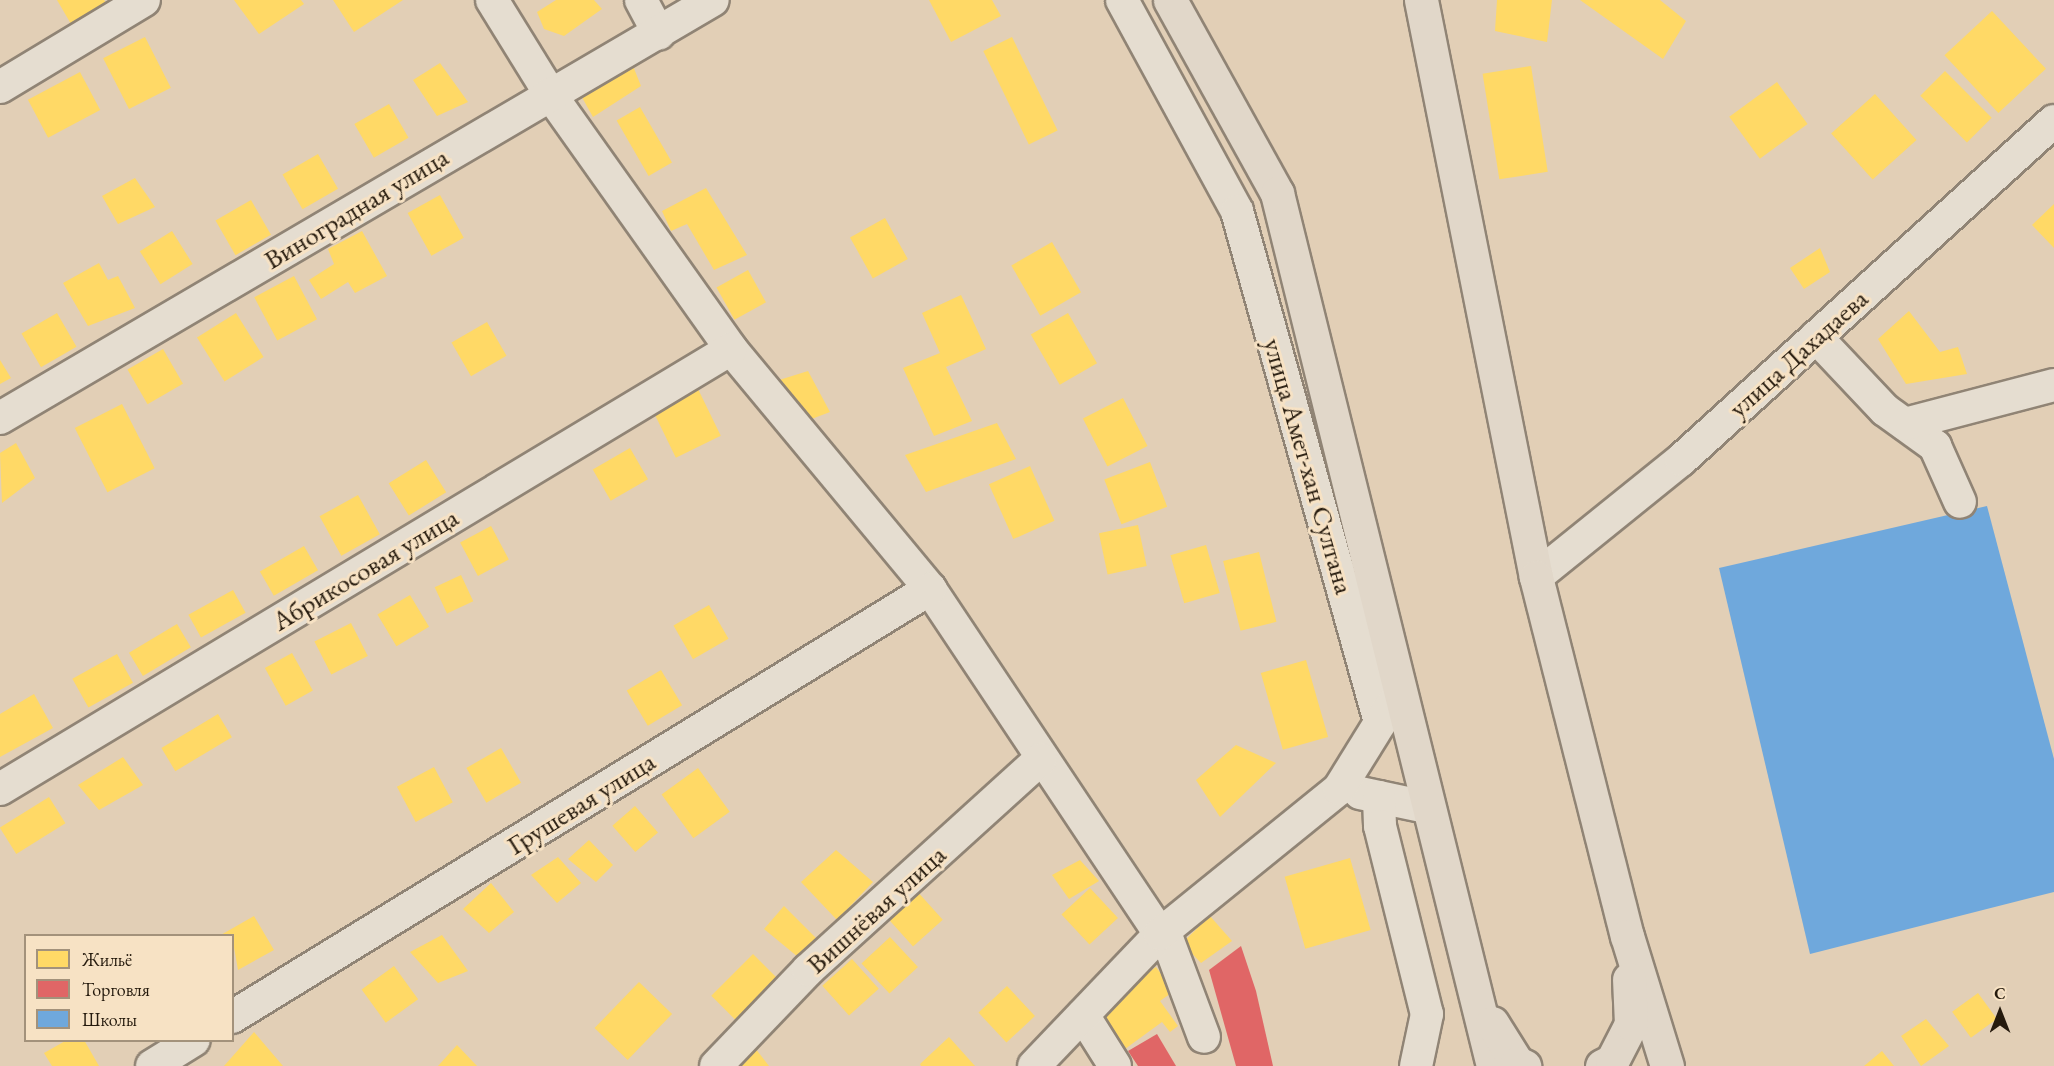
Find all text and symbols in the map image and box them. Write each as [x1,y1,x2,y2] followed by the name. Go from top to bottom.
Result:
[258,140,454,276] street label: Виноградная улица
[1722,282,1874,424] street label: улица Дахадаева
[1257,334,1361,598] street label: улица Амет-хан Султана
[266,501,464,637] street label: Абрикосовая улица
[501,745,661,861] street label: Грушевая улица
[800,838,952,980] street label: Вишнёвая улица
[24,934,234,1042] legend
[82,948,132,971] text: Жильё
[82,978,150,1001] text: Торговля
[1970,982,2030,1042] north arrow
[1994,983,2006,1004] text: С
[82,1008,137,1031] text: Школы

